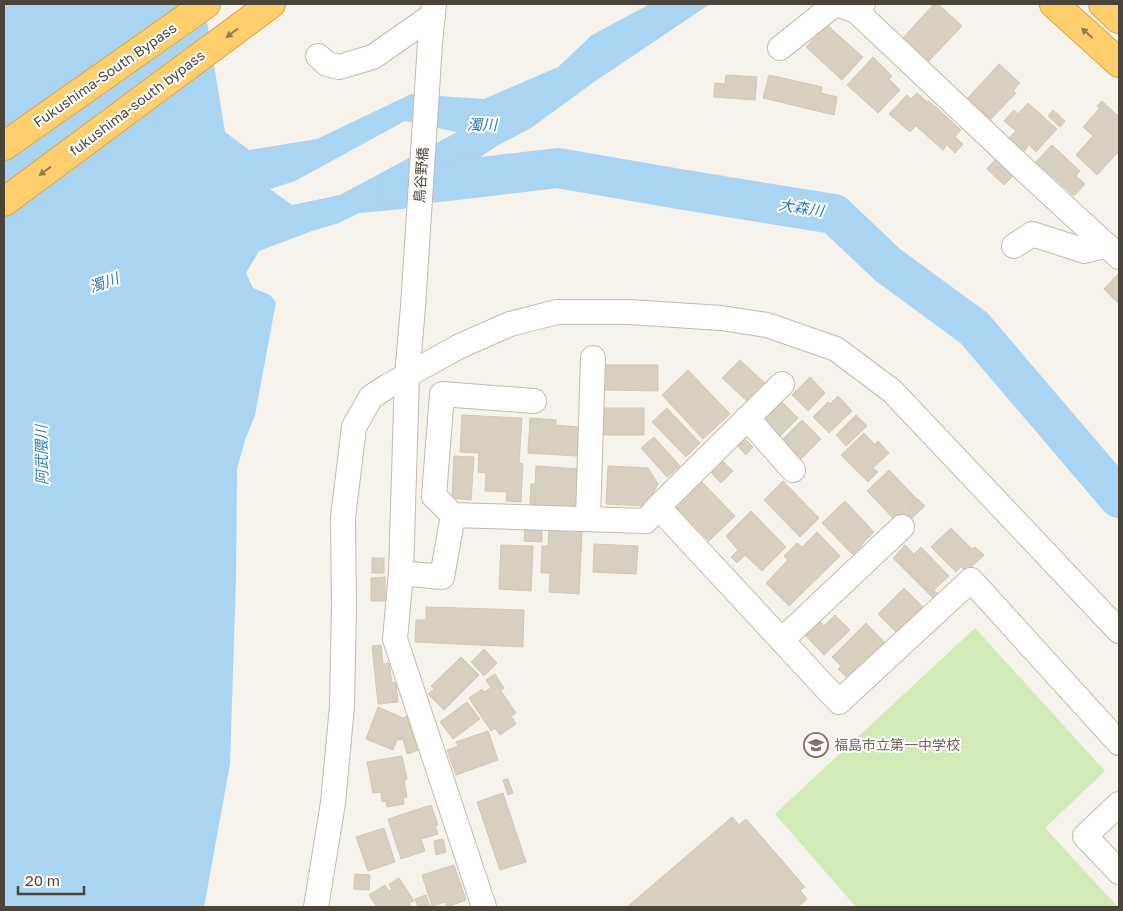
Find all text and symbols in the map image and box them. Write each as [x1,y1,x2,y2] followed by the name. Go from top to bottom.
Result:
[30,19,179,130] street label: Fukushima-South Bypass
[1081,27,1093,39] one-way arrow
[225,28,239,38] one-way arrow
[66,46,208,159] street label: fukushima-south bypass
[467,115,499,133] water label: 濁川
[410,146,431,203] street label: 鳥谷野橋
[39,166,52,177] one-way arrow
[778,195,827,220] water label: 大森川
[86,268,123,296] water label: 濁川
[31,423,51,485] water label: 阿武隈川
[803,732,829,758] school or university icon: 福島市立第一中学校
[834,736,960,753] place label: 福島市立第一中学校
[18,864,84,896] scale bar
[25,871,60,889] text: 20 m

